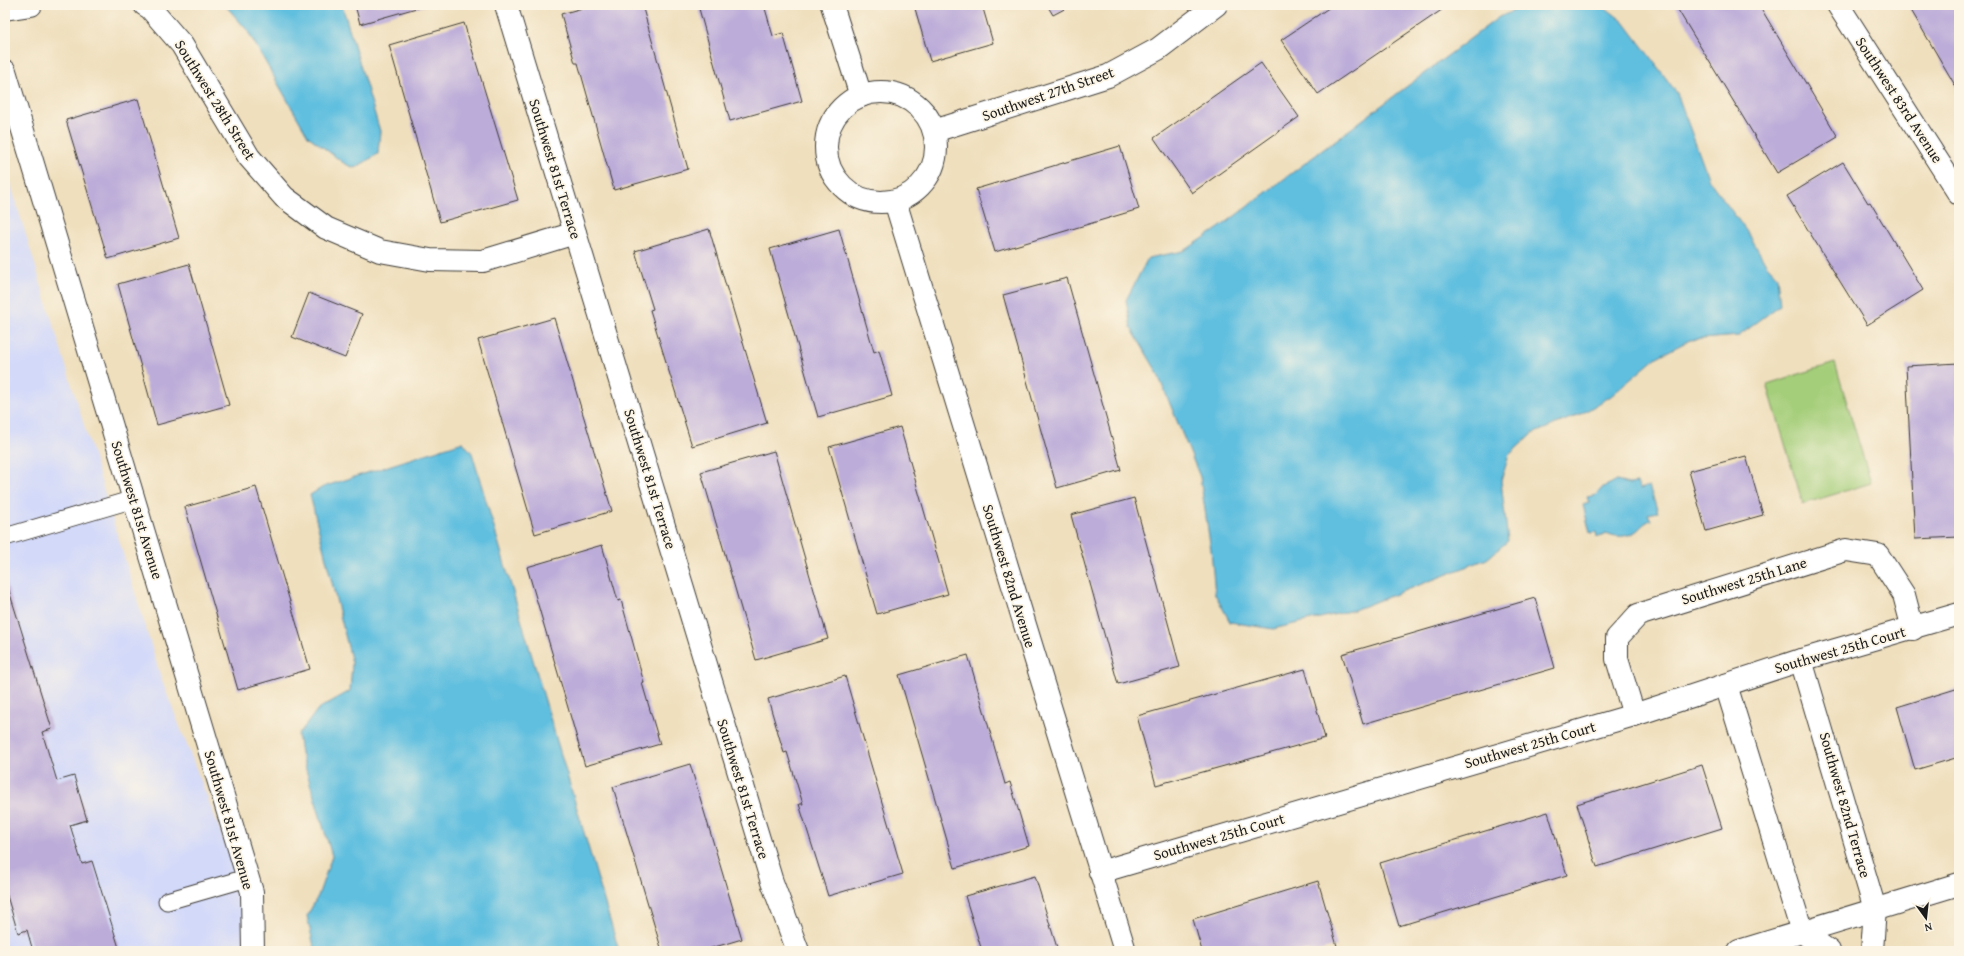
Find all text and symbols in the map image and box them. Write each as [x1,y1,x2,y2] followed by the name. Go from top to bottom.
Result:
[1851,33,1948,167] street label: Southwest 83rd Avenue
[170,36,261,164] street label: Southwest 28th Street
[979,61,1117,126] street label: Southwest 27th Street
[524,96,587,242] street label: Southwest 81st Terrace
[619,406,682,552] street label: Southwest 81st Terrace
[106,438,169,582] street label: Southwest 81st Avenue
[978,502,1041,650] street label: Southwest 82nd Avenue
[1679,551,1809,610] street label: Southwest 25th Lane
[1772,621,1909,678] street label: Southwest 25th Court
[712,716,775,862] street label: Southwest 81st Terrace
[1462,716,1599,773] street label: Southwest 25th Court
[1815,729,1876,880] street label: Southwest 82nd Terrace
[200,748,259,892] street label: Southwest 81st Avenue
[1151,808,1288,865] street label: Southwest 25th Court
[1906,898,1946,938] north arrow
[1922,919,1934,937] text: N

